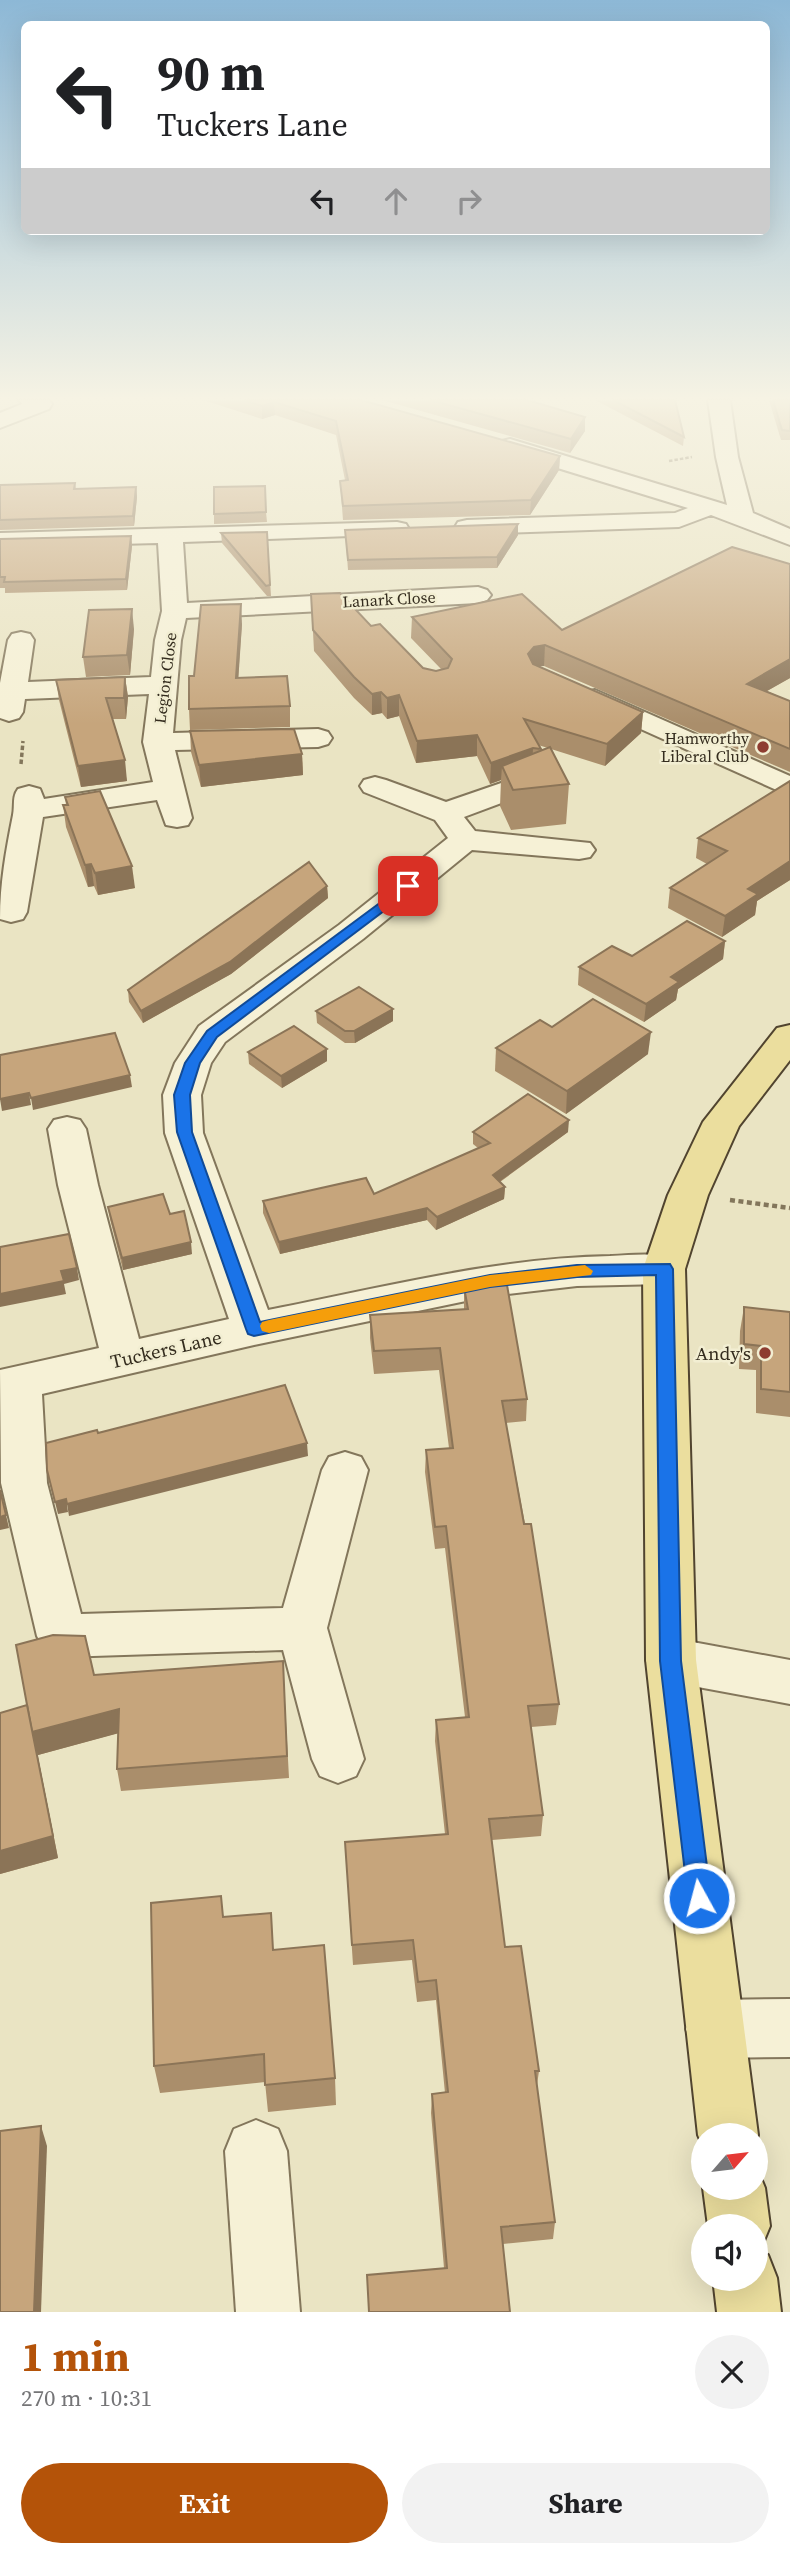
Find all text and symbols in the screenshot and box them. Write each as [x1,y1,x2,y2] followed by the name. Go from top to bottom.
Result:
[157,39,265,106] text: 90 m
[42,49,133,140] icon: left
[157,103,348,147] text: Tuckers Lane
[304,182,342,220] icon: left
[377,182,415,220] icon: ahead
[450,182,488,220] icon: right
[342,586,436,612] street label: Lanark Close
[148,631,182,725] street label: Legion Close
[661,727,750,767] place label: Hamworthy Liberal Club
[755,739,771,755] marker: Hamworthy Liberal Club
[378,856,438,916] pin
[389,867,427,905] icon: arrive
[108,1324,224,1374] street label: Tuckers Lane
[695,1340,751,1366] place label: Andy's
[757,1345,773,1361] marker: Andy's
[662,1861,736,1935] position arrow
[691,2123,768,2200] north arrow
[691,2123,768,2291] map controls
[691,2214,768,2291] button: sound
[21,2327,130,2385] text: 1 min
[695,2335,769,2409] button: close
[21,2382,152,2414] text: 270 m · 10:31
[21,2463,388,2543] button: Exit
[402,2463,769,2543] button: Share

